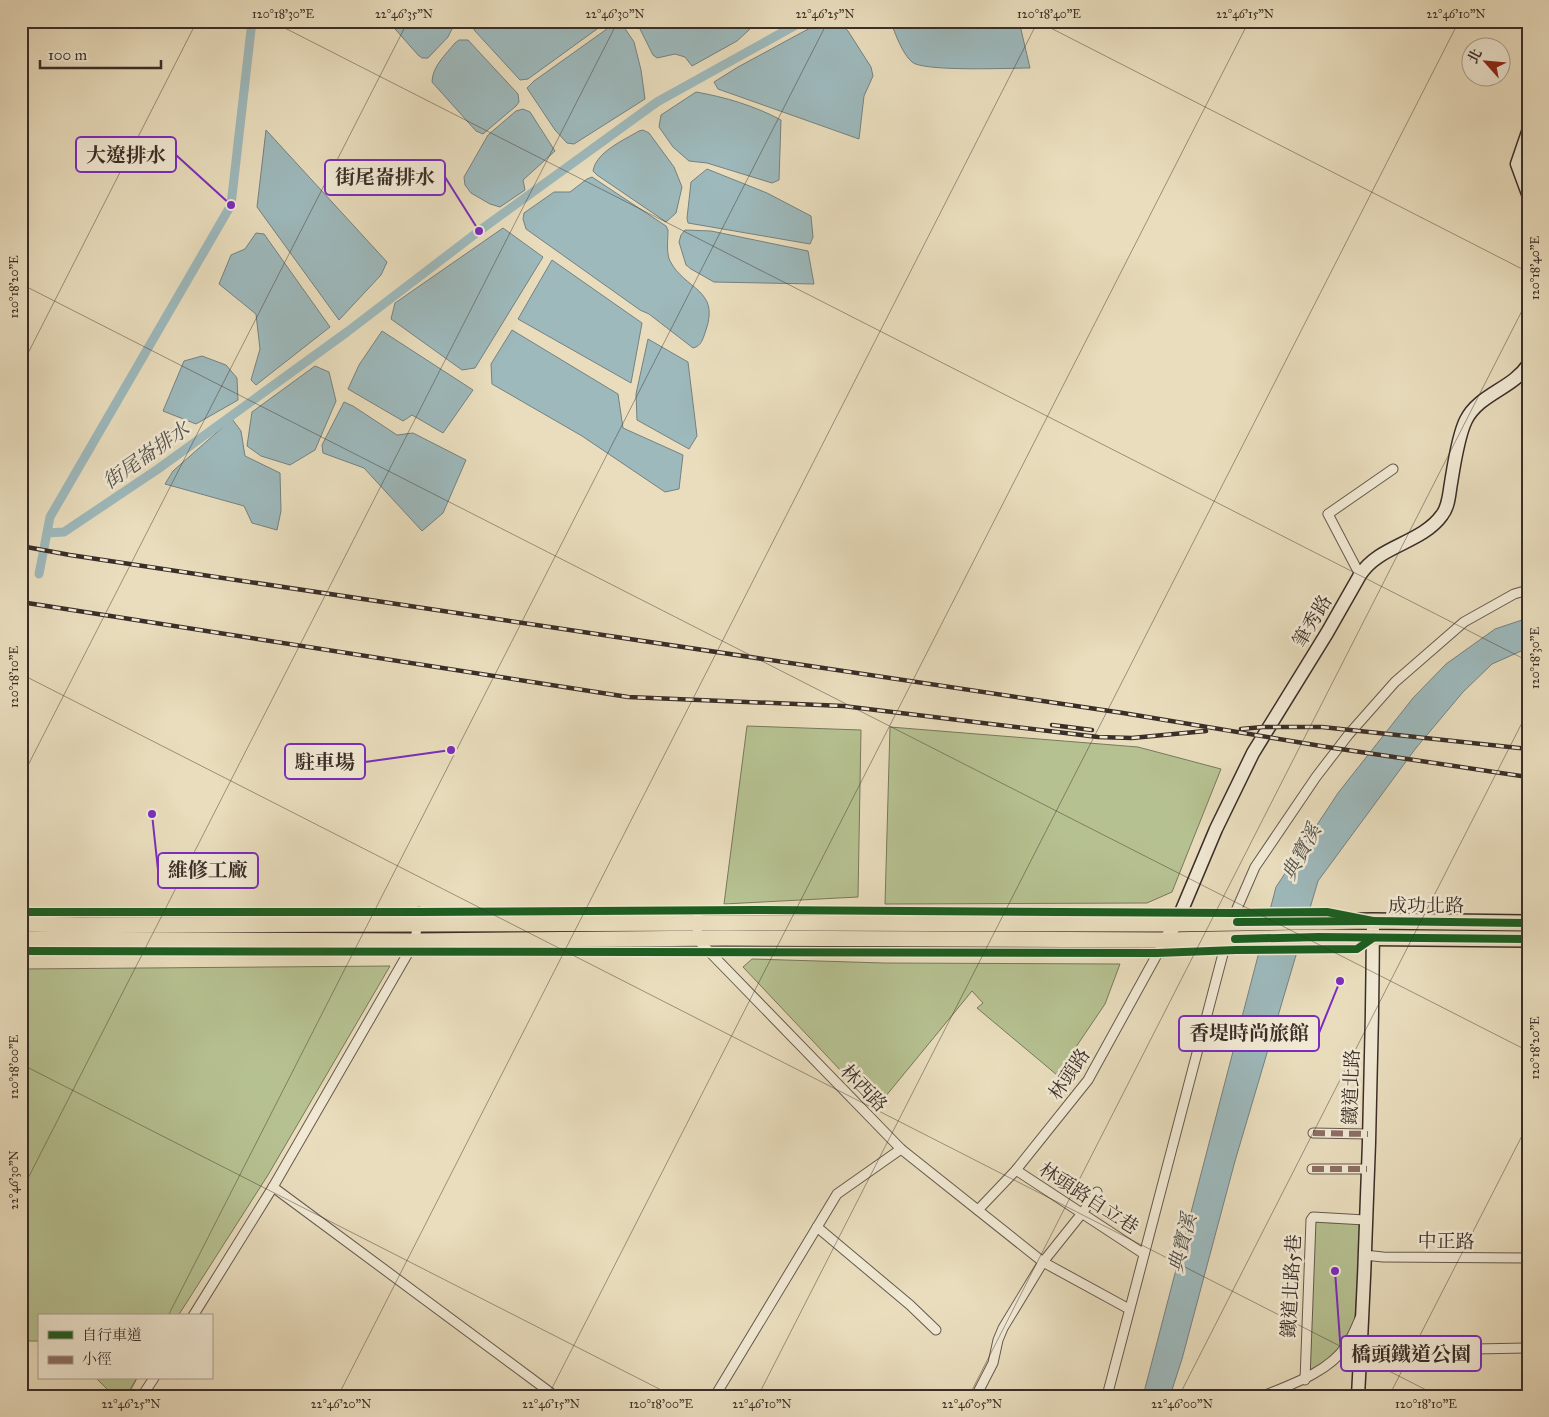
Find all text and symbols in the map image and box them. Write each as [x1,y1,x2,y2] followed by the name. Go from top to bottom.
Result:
[252,7,314,21] text: 120°18'30"E
[375,7,433,21] text: 22°46'35"N
[585,7,645,21] text: 22°46'30"N
[795,7,855,21] text: 22°46'25"N
[1017,7,1081,21] text: 120°18'40"E
[1216,7,1274,21] text: 22°46'15"N
[1426,7,1486,21] text: 22°46'10"N
[40,38,161,70] scale bar
[1462,38,1512,88] north arrow
[48,46,88,64] text: 100 m
[1464,46,1486,66] text: 北
[76,137,176,172] callout: 大遼排水
[86,143,166,167] text: 大遼排水
[325,160,445,195] callout: 街尾崙排水
[335,165,435,189] text: 街尾崙排水
[1528,236,1542,300] text: 120°18'40"E
[7,255,21,319] text: 120°18'20"E
[98,415,195,494] water label: 街尾崙排水
[1287,591,1337,651] street label: 筆秀路
[1528,627,1542,689] text: 120°18'30"E
[7,646,21,708] text: 120°18'10"E
[285,744,365,779] callout: 駐車場
[295,750,355,774] text: 駐車場
[1276,818,1327,884] water label: 典寶溪
[158,853,258,888] callout: 維修工廠
[168,858,248,882] text: 維修工廠
[1388,894,1464,917] street label: 成功北路
[1179,1016,1319,1051] callout: 香堤時尚旅館
[1528,1016,1542,1080] text: 120°18'20"E
[1189,1021,1309,1045] text: 香堤時尚旅館
[7,1034,21,1099] text: 120°18'00"E
[1044,1044,1094,1104] street label: 林頭路
[1338,1049,1364,1125] street label: 鐵道北路
[836,1060,892,1116] street label: 林西路
[7,1150,21,1210] text: 22°46'30"N
[1035,1157,1143,1239] street label: 林頭路自立巷
[1163,1209,1201,1275] water label: 典寶溪
[1417,1229,1475,1253] street label: 中正路
[1277,1234,1305,1338] street label: 鐵道北路5巷
[38,1314,212,1380] legend
[82,1326,142,1344] text: 自行車道
[1341,1336,1481,1371] callout: 橋頭鐵道公園
[1351,1342,1471,1366] text: 橋頭鐵道公園
[82,1350,112,1368] text: 小徑
[101,1397,161,1411] text: 22°46'25"N
[311,1397,371,1411] text: 22°46'20"N
[522,1397,580,1411] text: 22°46'15"N
[629,1397,694,1411] text: 120°18'00"E
[732,1397,792,1411] text: 22°46'10"N
[942,1397,1002,1411] text: 22°46'05"N
[1151,1397,1213,1411] text: 22°46'00"N
[1395,1397,1457,1411] text: 120°18'10"E

